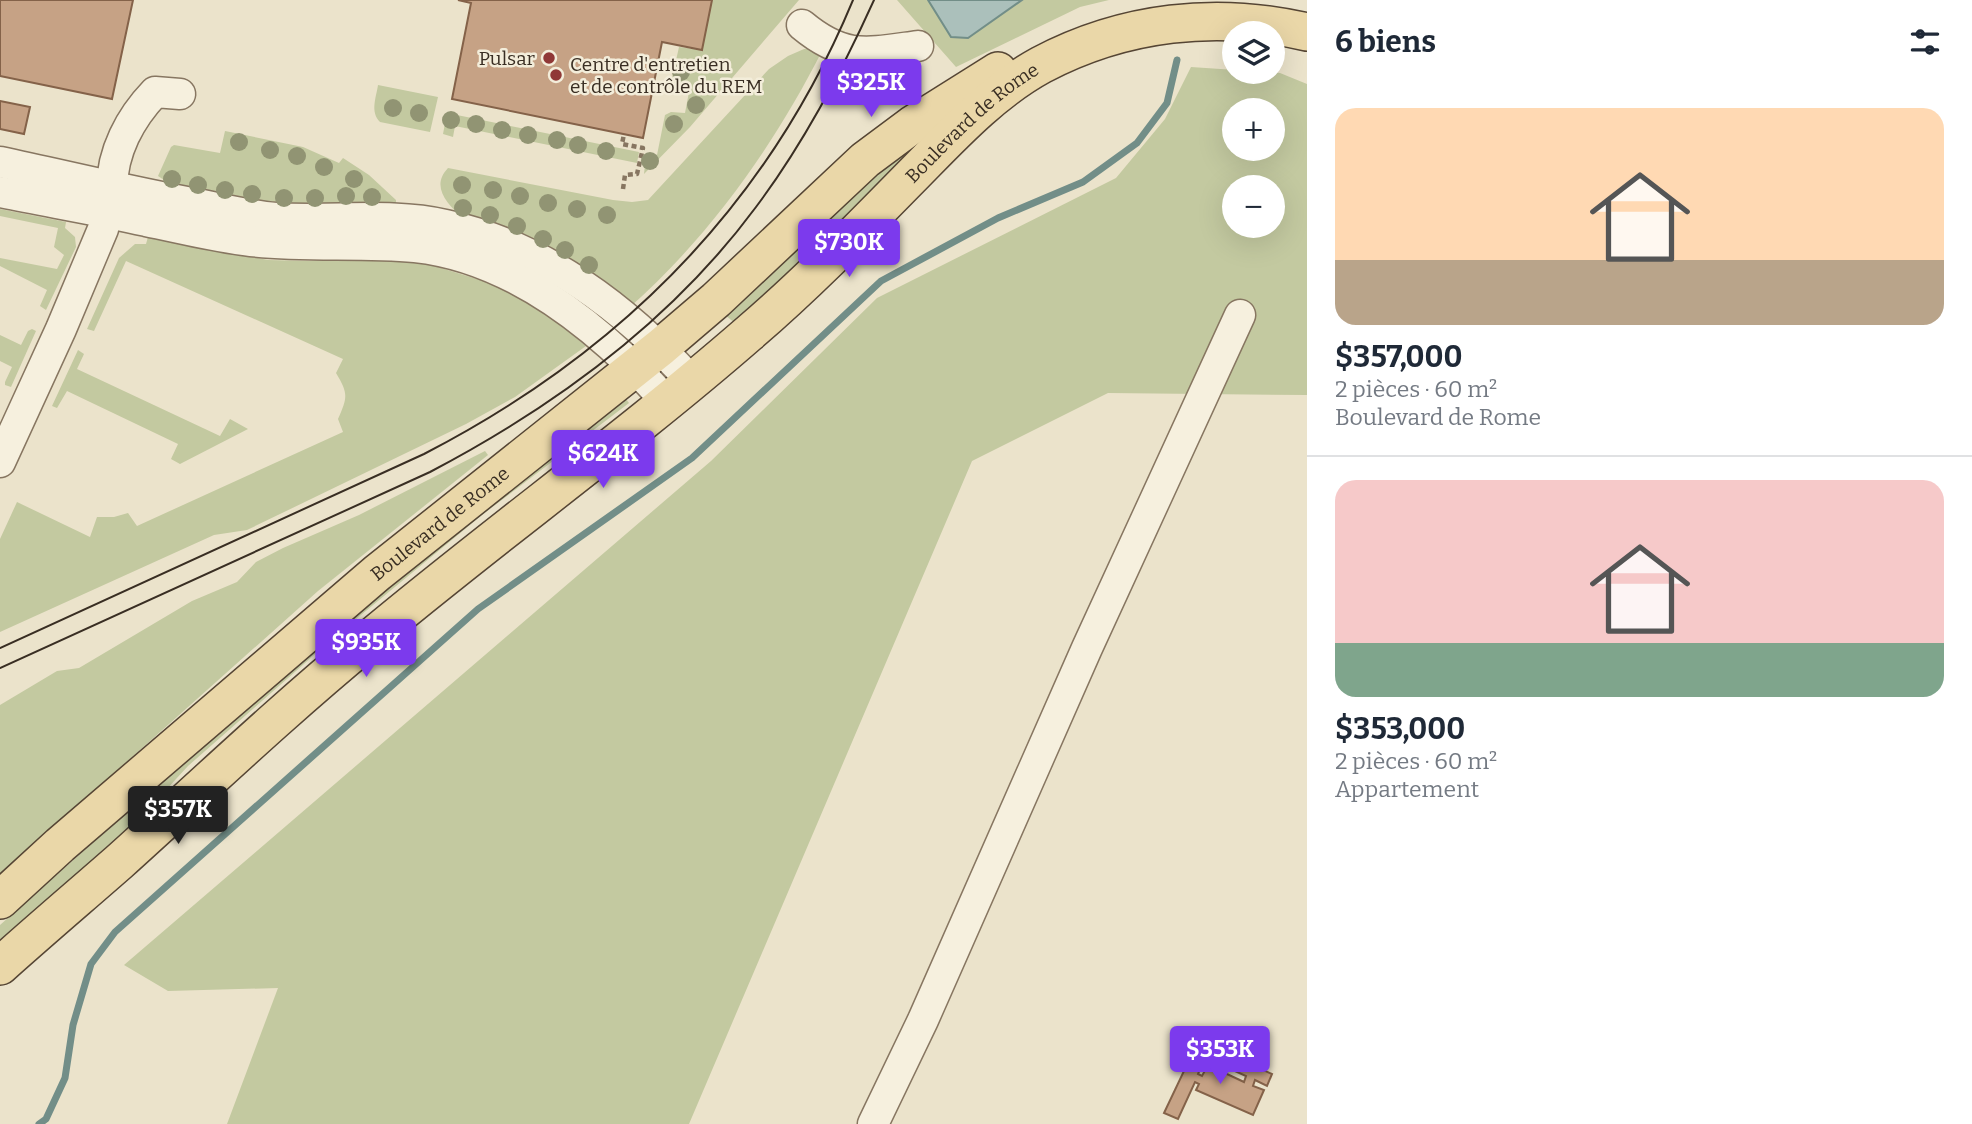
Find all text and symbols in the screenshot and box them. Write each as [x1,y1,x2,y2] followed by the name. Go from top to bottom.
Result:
[1222,21,1285,238] map controls
[1222,21,1285,84] button: layers
[1906,23,1944,61] icon: filters
[1335,24,1436,60] text: 6 biens
[479,47,536,70] place label: Pulsar
[541,50,557,66] marker: Pulsar
[570,53,762,98] place label: Centre d'entretien et de contrôle du REM
[900,58,1043,187] street label: Boulevard de Rome
[822,60,920,119] pin: $325K
[548,67,564,83] marker: Centre d'entretien et de contrôle du REM
[836,68,906,96] text: $325K
[1222,98,1285,161] button: +
[1577,154,1703,280] icon: home
[1222,175,1285,238] button: −
[800,219,898,279] pin: $730K
[814,228,884,256] text: $730K
[1335,339,1463,375] text: $357,000
[1335,375,1497,403] text: 2 pièces · 60 m²
[1335,403,1541,431] text: Boulevard de Rome
[554,430,652,490] pin: $624K
[568,439,638,467] text: $624K
[366,461,513,585] street label: Boulevard de Rome
[1577,526,1703,652] icon: home
[317,620,415,679] pin: $935K
[331,628,401,656] text: $935K
[1335,711,1465,747] text: $353,000
[1335,747,1497,775] text: 2 pièces · 60 m²
[1335,775,1479,803] text: Appartement
[129,786,227,846] pin: $357K
[144,795,212,823] text: $357K
[1171,1026,1269,1086] pin: $353K
[1186,1035,1254,1063] text: $353K

